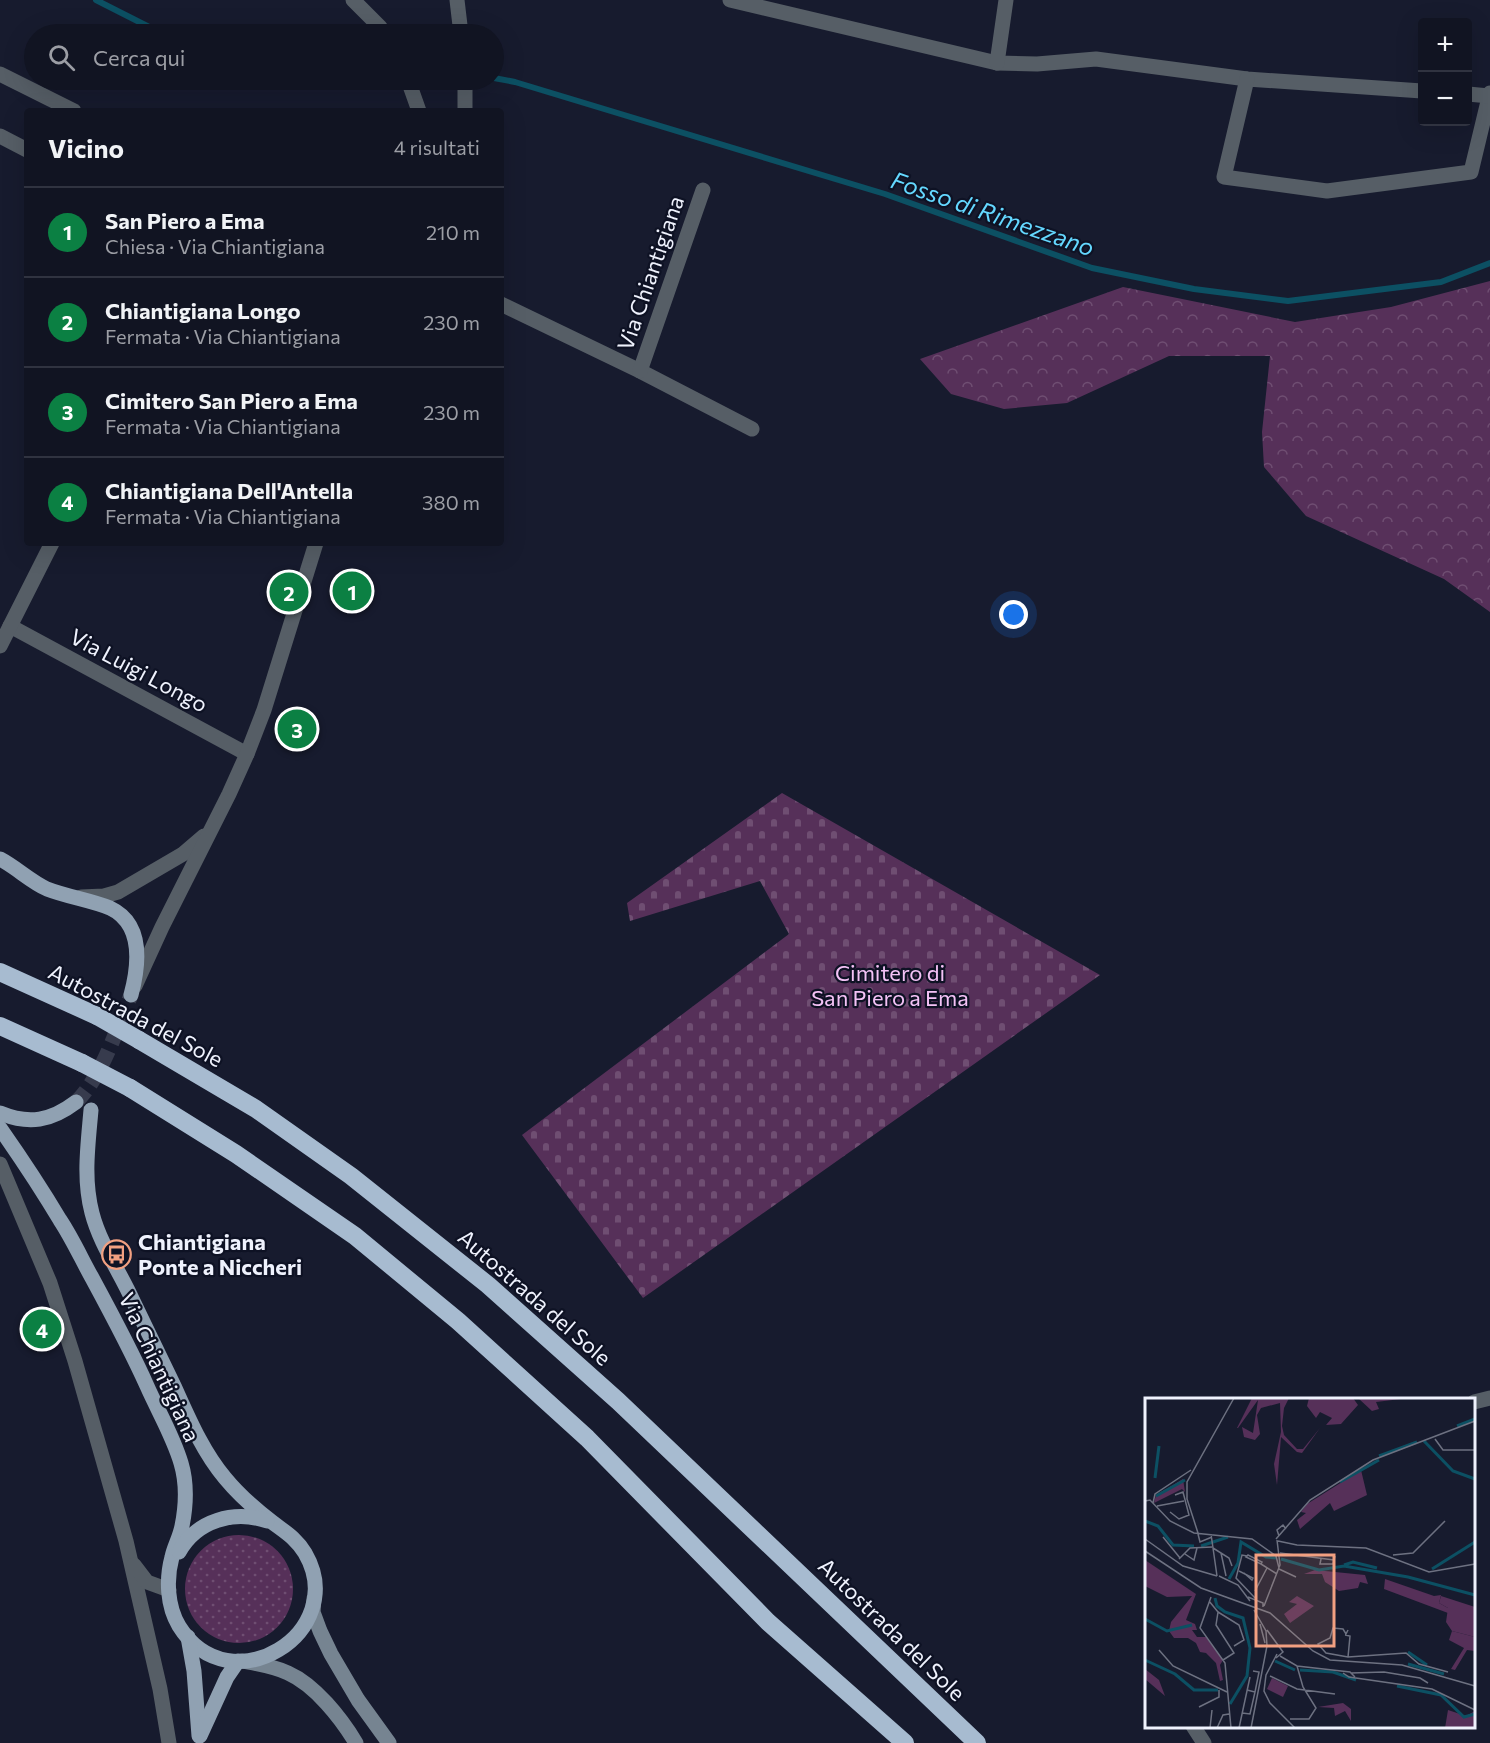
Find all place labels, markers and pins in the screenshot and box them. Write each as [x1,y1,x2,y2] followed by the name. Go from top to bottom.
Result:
[332,568,372,614] pin: 1
[270,570,308,614] pin: 2
[278,706,316,752] pin: 3
[138,1228,302,1280] place label: Chiantigiana Ponte a Niccheri
[101,1238,133,1270] bus stop icon: Chiantigiana Ponte a Niccheri
[22,1306,62,1352] pin: 4

